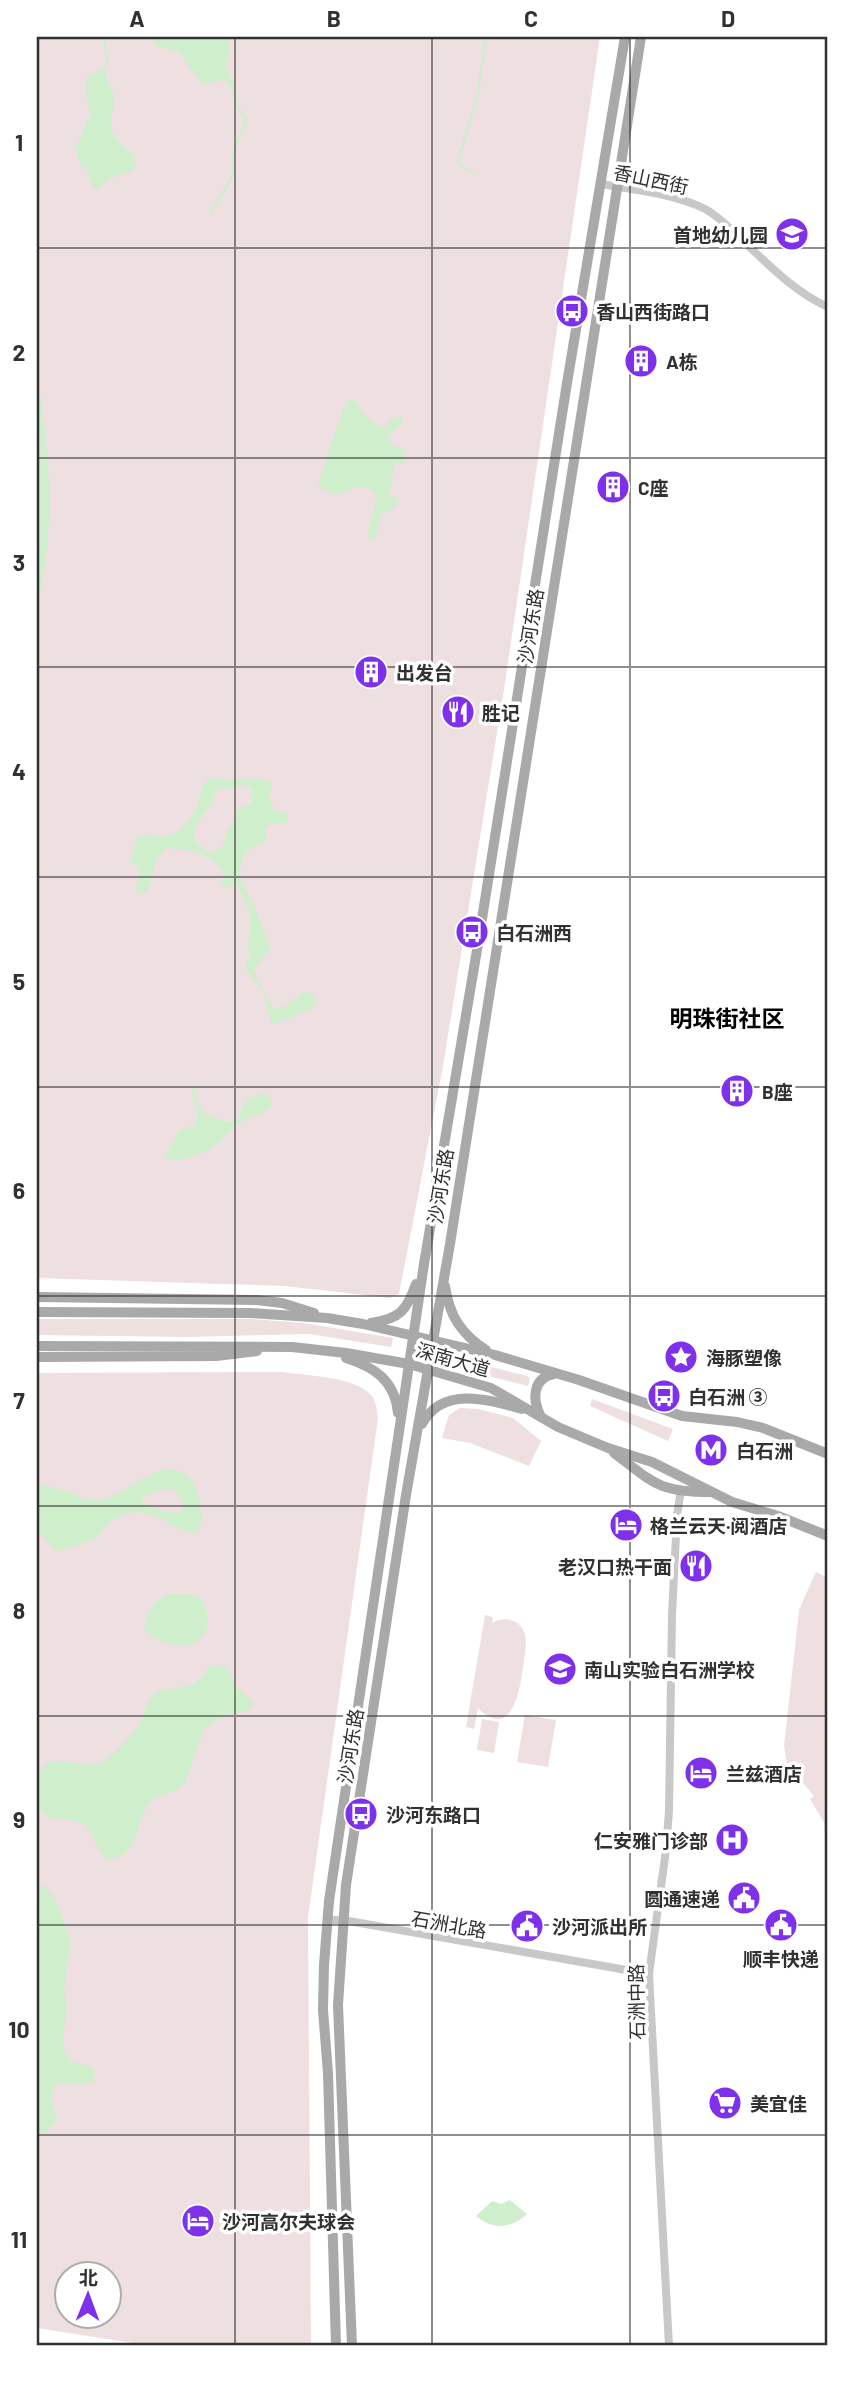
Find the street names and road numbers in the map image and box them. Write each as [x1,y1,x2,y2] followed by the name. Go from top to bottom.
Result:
[611,160,691,198] street label: 香山西街
[513,587,547,665] street label: 沙河东路
[423,1147,457,1225] street label: 沙河东路
[413,1337,493,1381] street label: 深南大道
[333,1707,367,1785] street label: 沙河东路
[410,1906,488,1942] street label: 石洲北路
[624,1964,648,2040] street label: 石洲中路

